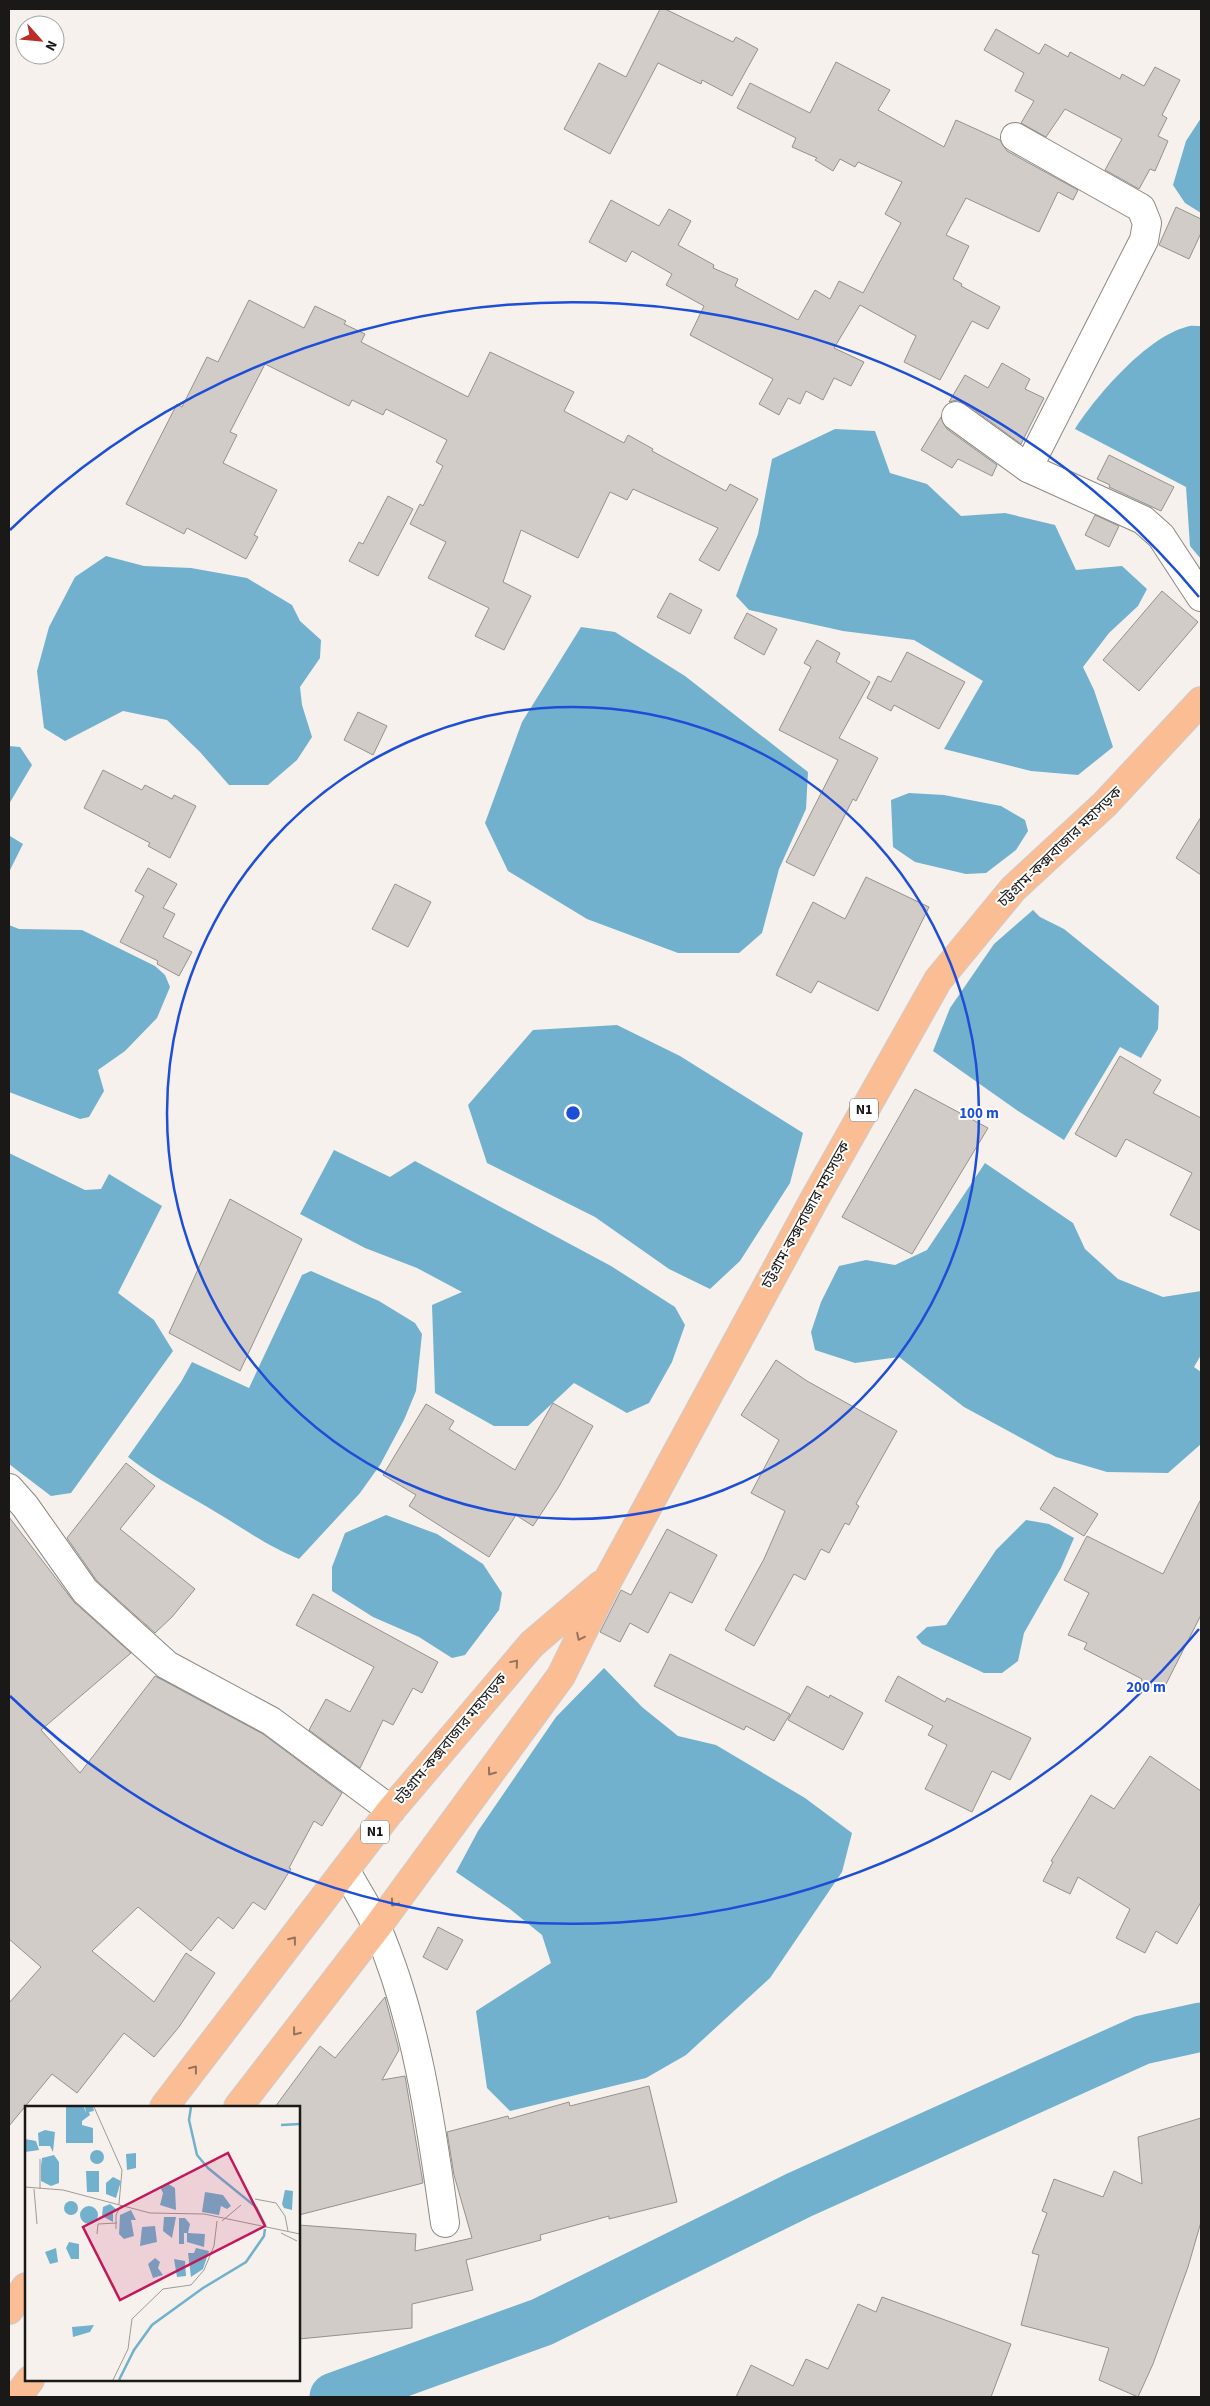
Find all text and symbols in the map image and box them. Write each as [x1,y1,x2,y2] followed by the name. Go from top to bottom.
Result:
[15,15,65,65] north arrow
[40,37,62,54] text: N
[993,781,1127,913] street label: চট্টগ্রাম-কক্সবাজার মহাসড়ক
[850,1098,878,1122] road number: N1
[959,1103,999,1124] text: 100 m
[564,1104,582,1122] centre of rings
[756,1137,856,1293] street label: চট্টগ্রাম-কক্সবাজার মহাসড়ক
[576,1632,586,1641] one-way arrow
[510,1660,519,1669] one-way arrow
[389,1668,513,1810] street label: চট্টগ্রাম-কক্সবাজার মহাসড়ক
[1126,1677,1166,1698] text: 200 m
[488,1766,496,1775] one-way arrow
[361,1820,389,1844] road number: N1
[392,1897,400,1906] one-way arrow
[287,1936,296,1946] one-way arrow
[293,2026,301,2035] one-way arrow
[188,2066,196,2075] one-way arrow
[25,2106,300,2381] inset map

